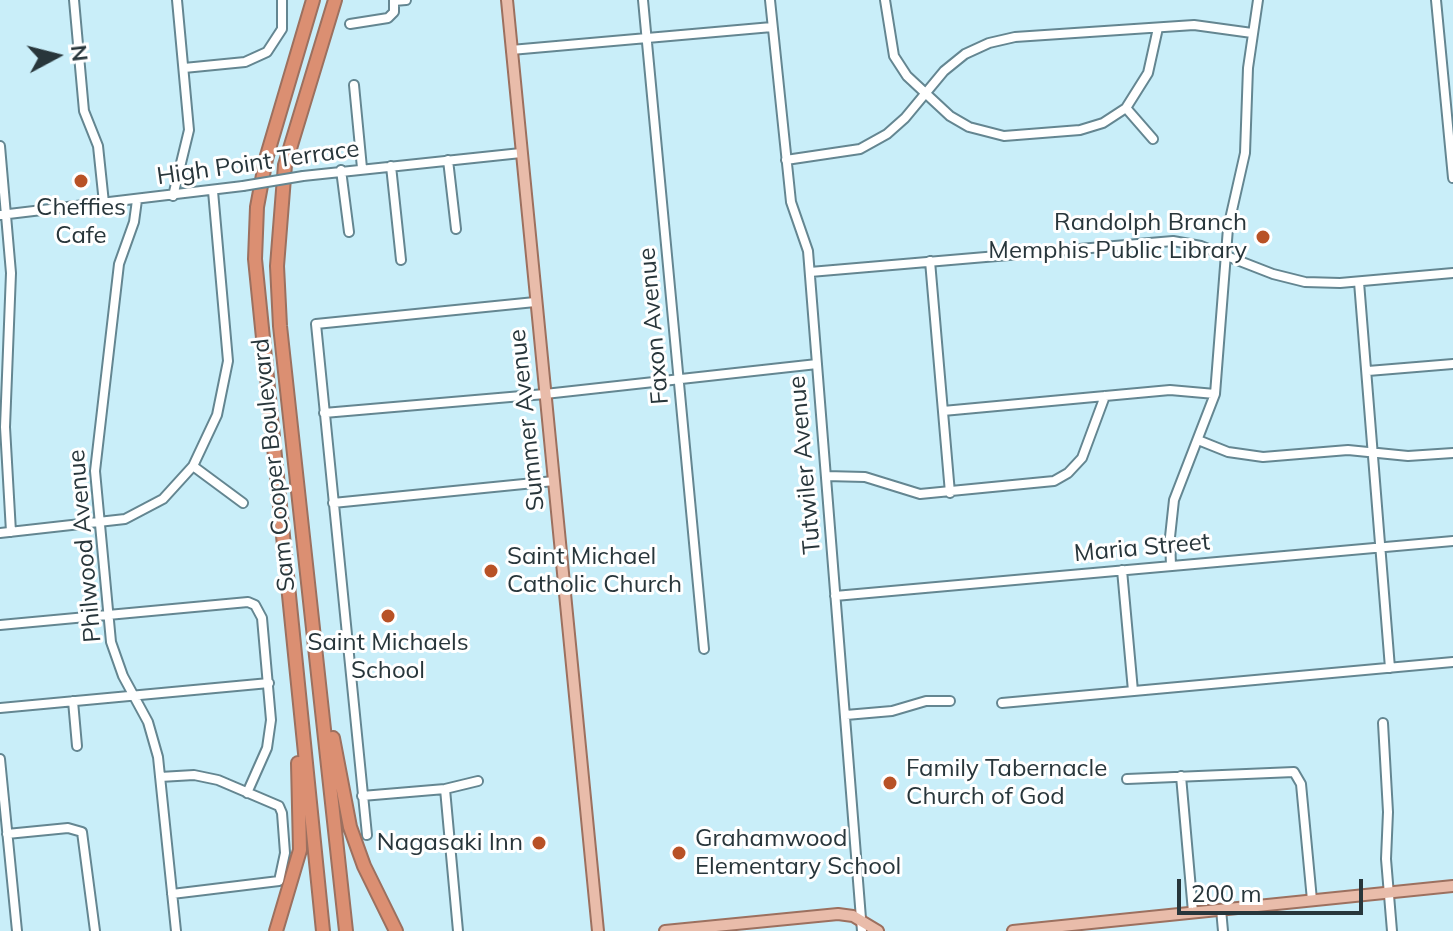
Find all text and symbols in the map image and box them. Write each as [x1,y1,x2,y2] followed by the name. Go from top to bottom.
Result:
[16,16,96,96] north arrow
[65,43,95,63] text: N
[155,135,361,191] street label: High Point Terrace
[72,172,90,190] marker: Cheffies Cafe
[36,194,126,250] place label: Cheffies Cafe
[988,209,1247,265] place label: Randolph Branch Memphis Public Library
[1254,228,1272,246] marker: Randolph Branch Memphis Public Library
[633,246,675,406] street label: Faxon Avenue
[503,328,551,512] street label: Summer Avenue
[246,337,302,593] street label: Sam Cooper Boulevard
[783,375,827,555] street label: Tutwiler Avenue
[62,448,108,644] street label: Philwood Avenue
[1073,528,1211,568] street label: Maria Street
[507,543,682,599] place label: Saint Michael Catholic Church
[482,562,500,580] marker: Saint Michael Catholic Church
[379,607,397,625] marker: Saint Michaels School
[307,629,469,685] place label: Saint Michaels School
[906,755,1107,811] place label: Family Tabernacle Church of God
[881,774,899,792] marker: Family Tabernacle Church of God
[695,825,901,881] place label: Grahamwood Elementary School
[377,829,523,857] place label: Nagasaki Inn
[530,834,548,852] marker: Nagasaki Inn
[670,844,688,862] marker: Grahamwood Elementary School
[1181,863,1367,913] scale bar
[1191,878,1262,908] text: 200 m

